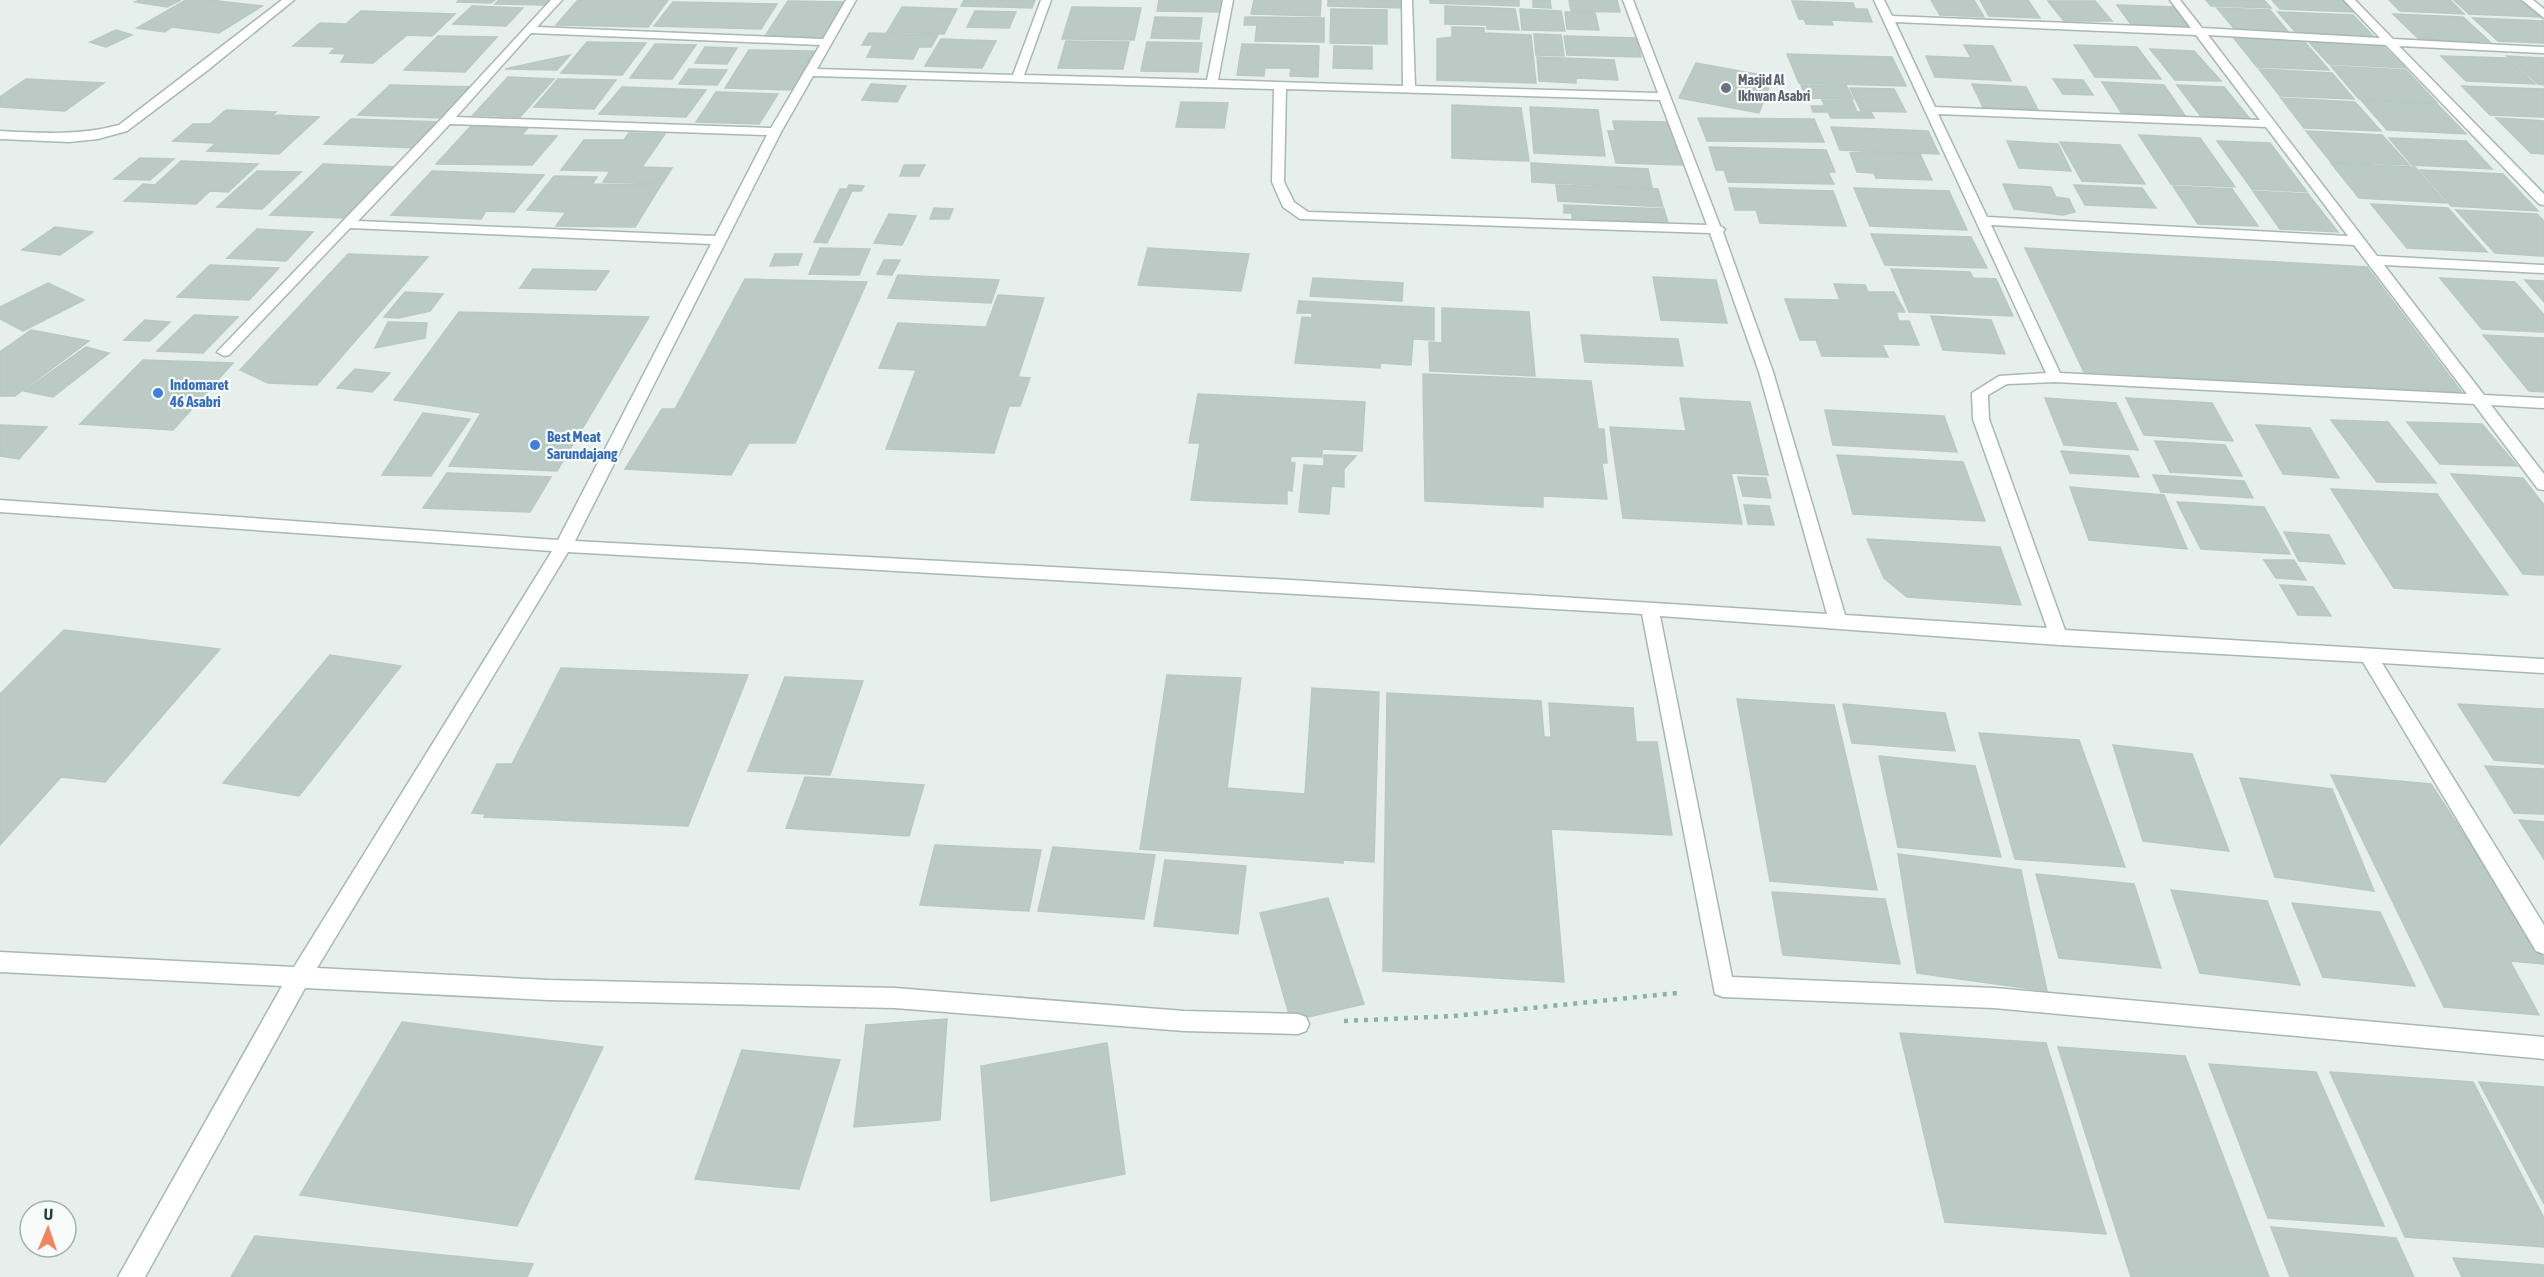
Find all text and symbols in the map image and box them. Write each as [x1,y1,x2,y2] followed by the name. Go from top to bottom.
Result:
[1738,72,1810,104] place label: Masjid Al Ikhwan Asabri
[1719,81,1733,95] marker: Masjid Al Ikhwan Asabri
[169,376,229,410] place label: Indomaret 46 Asabri
[151,386,165,400] marker: Indomaret 46 Asabri
[547,428,618,462] place label: Best Meat Sarundajang
[528,438,542,452] marker: Best Meat Sarundajang
[18,1199,78,1259] north arrow
[43,1205,54,1223] text: U

